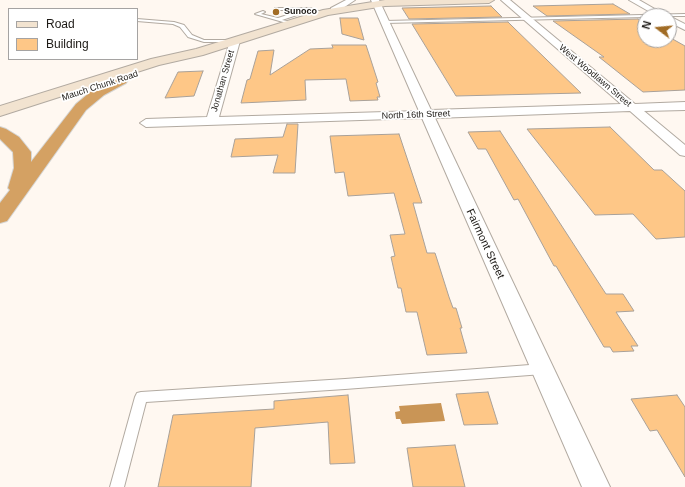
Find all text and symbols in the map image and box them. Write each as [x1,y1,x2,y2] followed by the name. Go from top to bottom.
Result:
[271,7,281,17] marker: Sunoco
[284,7,317,17] place label: Sunoco
[8,8,138,60] legend
[637,8,677,48] north arrow
[46,17,75,31] text: Road
[640,19,653,30] text: N
[46,37,89,51] text: Building
[557,43,633,109] street label: West Woodlawn Street
[209,49,237,113] street label: Jonathan Street
[61,69,139,103] street label: Mauch Chunk Road
[382,108,450,122] street label: North 16th Street
[463,207,507,281] street label: Fairmont Street

